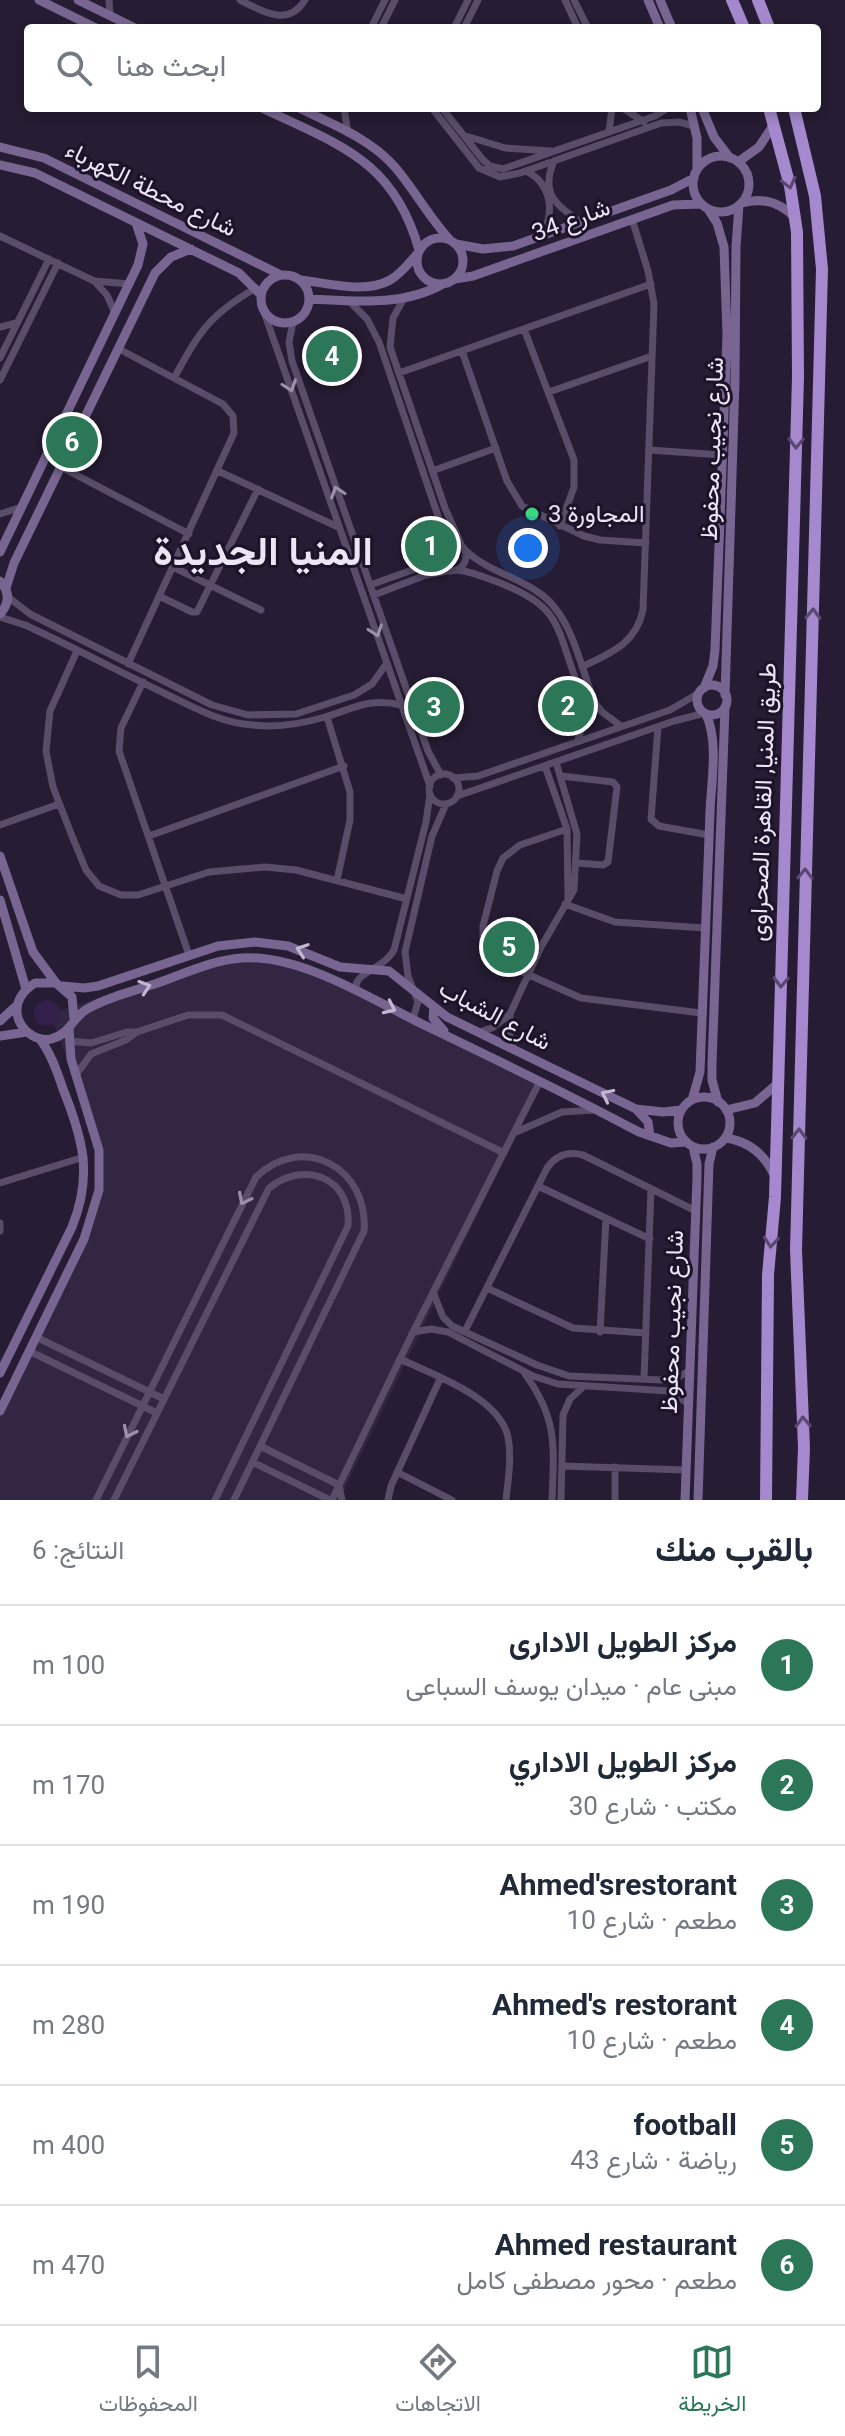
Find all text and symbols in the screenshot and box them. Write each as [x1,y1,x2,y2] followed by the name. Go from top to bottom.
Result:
[24,24,821,112] search box
[52,46,96,90] icon: search
[116,48,226,83] text: ابحث هنا
[60,136,241,244] street label: شارع محطة الكهرباء
[780,176,797,190] one-way arrow
[528,193,615,249] street label: شارع 34
[306,326,358,386] pin: 4
[695,357,731,541] street label: شارع نجيب محفوظ
[280,378,296,392] one-way arrow
[46,412,98,472] pin: 6
[788,437,805,450] one-way arrow
[330,485,346,499] one-way arrow
[548,500,645,529] place label: المجاورة 3
[523,505,541,523] marker: المجاورة 3
[405,516,457,576] pin: 1
[153,528,373,575] district label: المنيا الجديدة
[508,528,548,568] your location
[805,607,822,620] one-way arrow
[366,624,382,638] one-way arrow
[744,662,783,942] street label: طريق المنيا, القاهرة الصحراوى
[542,676,594,736] pin: 2
[408,677,460,737] pin: 3
[796,867,813,880] one-way arrow
[483,917,535,977] pin: 5
[295,944,309,960] one-way arrow
[433,974,556,1058] street label: شارع الشباب
[772,976,789,989] one-way arrow
[137,980,151,996] one-way arrow
[381,998,396,1014] one-way arrow
[601,1089,616,1105] one-way arrow
[790,1127,808,1140] one-way arrow
[239,1190,254,1205] one-way arrow
[655,1230,691,1414] street label: شارع نجيب محفوظ
[763,1236,780,1249] one-way arrow
[794,1415,811,1428] one-way arrow
[123,1423,139,1438] one-way arrow
[655,1529,813,1569] text: بالقرب منك
[32,1535,124,1565] text: النتائج: 6
[509,1624,737,1659] text: مركز الطويل الادارى
[32,1650,105,1680] text: 100 m
[780,1650,794,1680] text: 1
[405,1671,737,1701] text: مبنى عام · ميدان يوسف السباعى
[509,1744,737,1779] text: مركز الطويل الاداري
[32,1770,105,1800] text: 170 m
[780,1770,794,1800] text: 2
[569,1791,737,1821] text: مكتب · شارع 30
[499,1867,737,1902] text: Ahmed'srestorant
[32,1890,105,1920] text: 190 m
[780,1890,794,1920] text: 3
[567,1905,737,1935] text: مطعم · شارع 10
[492,1987,737,2022] text: Ahmed's restorant
[32,2010,105,2040] text: 280 m
[780,2010,794,2040] text: 4
[567,2025,737,2055] text: مطعم · شارع 10
[633,2107,737,2142] text: football
[32,2130,105,2160] text: 400 m
[780,2130,794,2160] text: 5
[570,2145,737,2175] text: رياضة · شارع 43
[495,2227,737,2262] text: Ahmed restaurant
[32,2250,105,2280] text: 470 m
[780,2250,794,2280] text: 6
[456,2265,737,2295] text: مطعم · محور مصطفى كامل
[99,2340,198,2423] tab: المحفوظات
[395,2340,481,2423] tab: الاتجاهات
[678,2340,746,2423] tab: الخريطة

